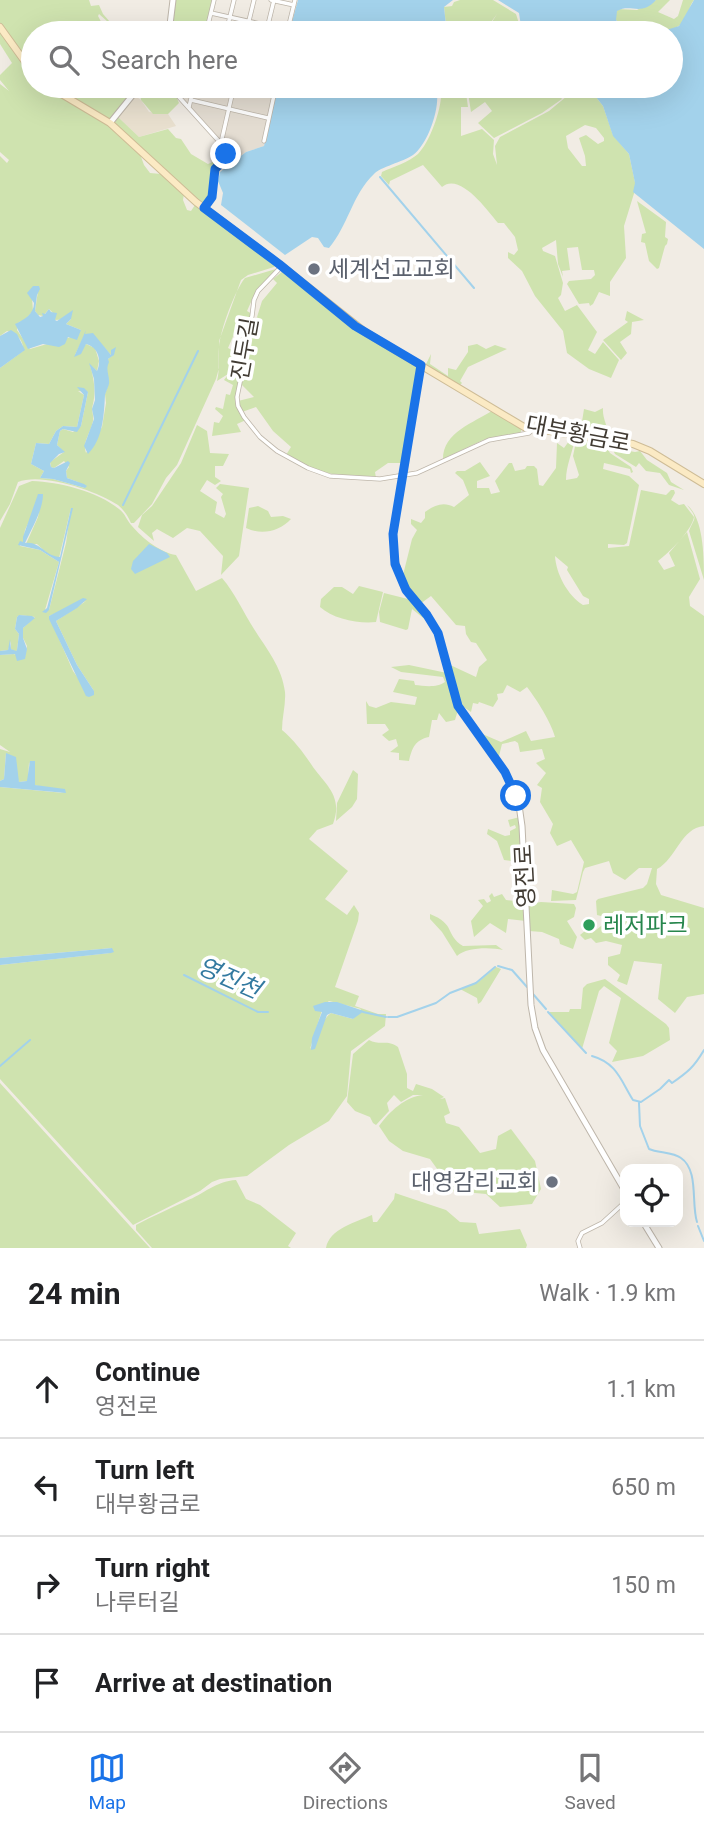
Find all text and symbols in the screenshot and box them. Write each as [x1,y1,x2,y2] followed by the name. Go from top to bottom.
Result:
[21,21,683,98] search box
[45,41,83,79] icon: search
[101,45,238,75] text: Search here
[210,138,241,169] route end
[328,256,455,283] place label: 세계선교교회
[306,261,322,277] marker: 세계선교교회
[226,315,264,383] street label: 진두길
[523,411,633,457] street label: 대부황금로
[500,780,531,811] route start
[510,844,540,908] street label: 영전로
[603,912,688,939] place label: 레저파크
[581,917,597,933] marker: 레저파크
[193,952,268,1005] water label: 영진천
[620,1164,683,1227] map controls
[620,1164,683,1227] button: locate
[411,1169,538,1196] place label: 대영감리교회
[544,1174,560,1190] marker: 대영감리교회
[28,1276,121,1311] text: 24 min
[539,1280,676,1307] text: Walk · 1.9 km
[95,1357,200,1387] text: Continue
[28,1370,66,1408] icon: ahead
[607,1376,676,1403] text: 1.1 km
[95,1393,158,1420] text: 영전로
[95,1455,194,1485] text: Turn left
[28,1468,66,1506] icon: left
[611,1474,676,1501] text: 650 m
[95,1491,201,1518] text: 대부황금로
[95,1553,210,1583] text: Turn right
[28,1566,66,1604] icon: right
[611,1572,676,1599] text: 150 m
[95,1589,180,1616] text: 나루터길
[28,1664,66,1702] icon: arrive
[95,1668,332,1698] text: Arrive at destination
[88,1749,126,1814] tab: Map
[303,1749,388,1814] tab: Directions
[564,1749,616,1814] tab: Saved

